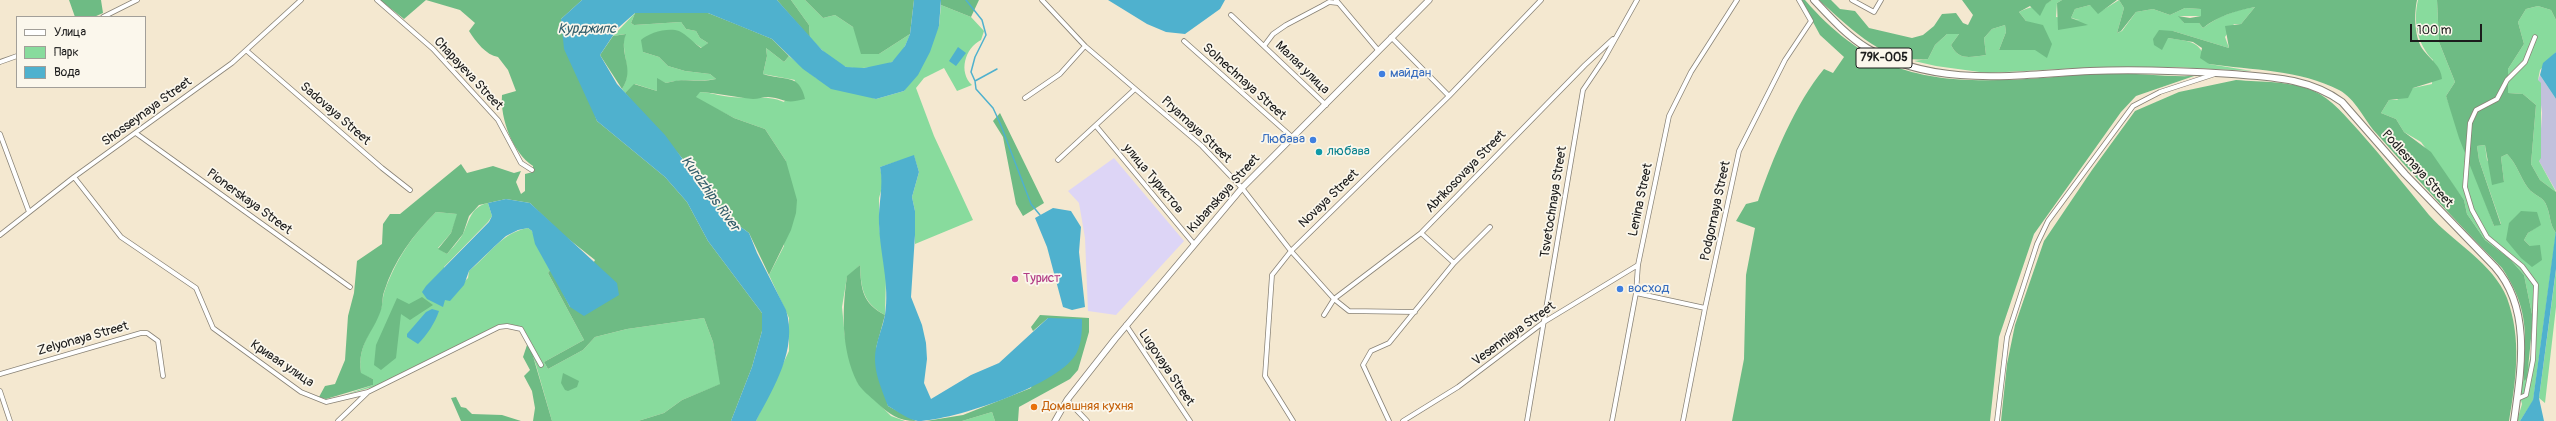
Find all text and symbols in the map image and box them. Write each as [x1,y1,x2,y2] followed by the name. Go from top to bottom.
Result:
[16,16,146,88] legend
[2412,16,2484,42] scale bar
[558,21,616,37] water label: Курджипс
[2417,23,2451,38] text: 100 m
[54,25,86,40] text: Улица
[430,34,506,114] street label: Chapayeva Street
[1272,38,1332,98] street label: Малая улица
[1199,40,1289,124] street label: Solnechnaya Street
[54,45,79,60] text: Парк
[1856,48,1912,68] road number: 79К-005
[54,65,80,80] text: Вода
[1390,66,1431,82] place label: майдан
[1377,69,1387,79] marker: майдан
[99,74,195,150] street label: Shosseynaya Street
[297,79,373,149] street label: Sadovaya Street
[1158,93,1234,167] street label: Pryamaya Street
[2378,127,2456,211] street label: Podlesnaya Street
[1423,128,1509,216] street label: Abrikosovaya Street
[1261,132,1305,148] place label: Любава
[1308,135,1318,145] marker: Любава
[1119,141,1187,217] street label: улица Туристов
[1327,144,1370,160] place label: любава
[1537,145,1571,259] street label: Tsvetochnaya Street
[1314,147,1324,157] marker: любава
[1185,151,1263,237] street label: Kubanskaya Street
[677,153,743,235] water label: Kurdzhips River
[1698,160,1734,262] street label: Podgornaya Street
[1626,162,1656,238] street label: Lenina Street
[203,166,295,238] street label: Pionerskaya Street
[1296,167,1362,231] street label: Novaya Street
[1023,271,1061,287] place label: Турист
[1010,274,1020,284] marker: Турист
[1628,281,1669,297] place label: восход
[1615,284,1625,294] marker: восход
[1469,299,1559,369] street label: Vesenniaya Street
[36,319,130,359] street label: Zelyonaya Street
[1135,327,1197,409] street label: Lugovaya Street
[247,337,317,391] street label: Кривая улица
[1042,399,1133,415] place label: Домашняя кухня
[1029,402,1039,412] marker: Домашняя кухня

